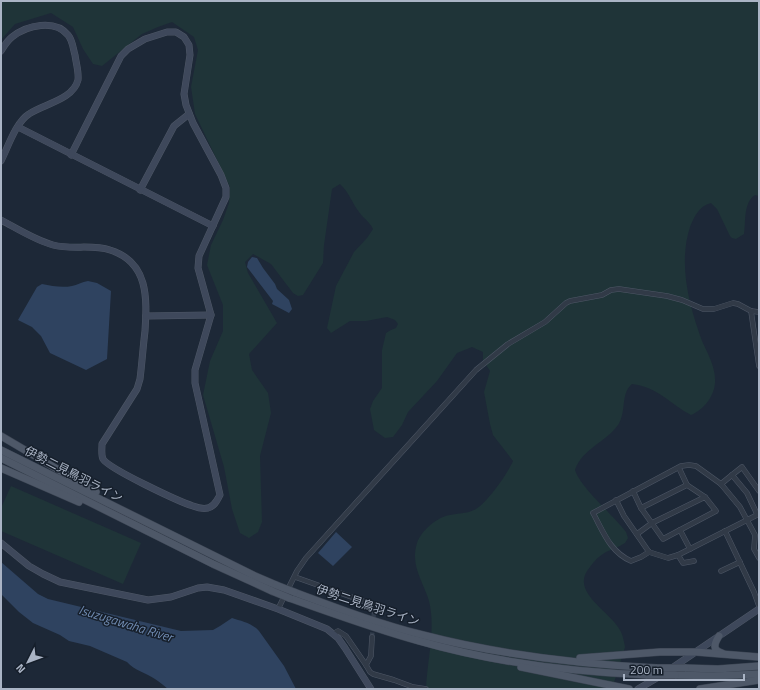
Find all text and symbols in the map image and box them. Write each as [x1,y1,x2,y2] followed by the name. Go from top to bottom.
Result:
[22,441,126,507] street label: 伊勢二見鳥羽ライン
[314,579,422,631] street label: 伊勢二見鳥羽ライン
[77,599,177,647] water label: Isuzugawaha River
[8,642,48,682] north arrow
[624,656,744,682] scale bar
[630,660,663,679] text: 200 m
[12,661,29,677] text: N

